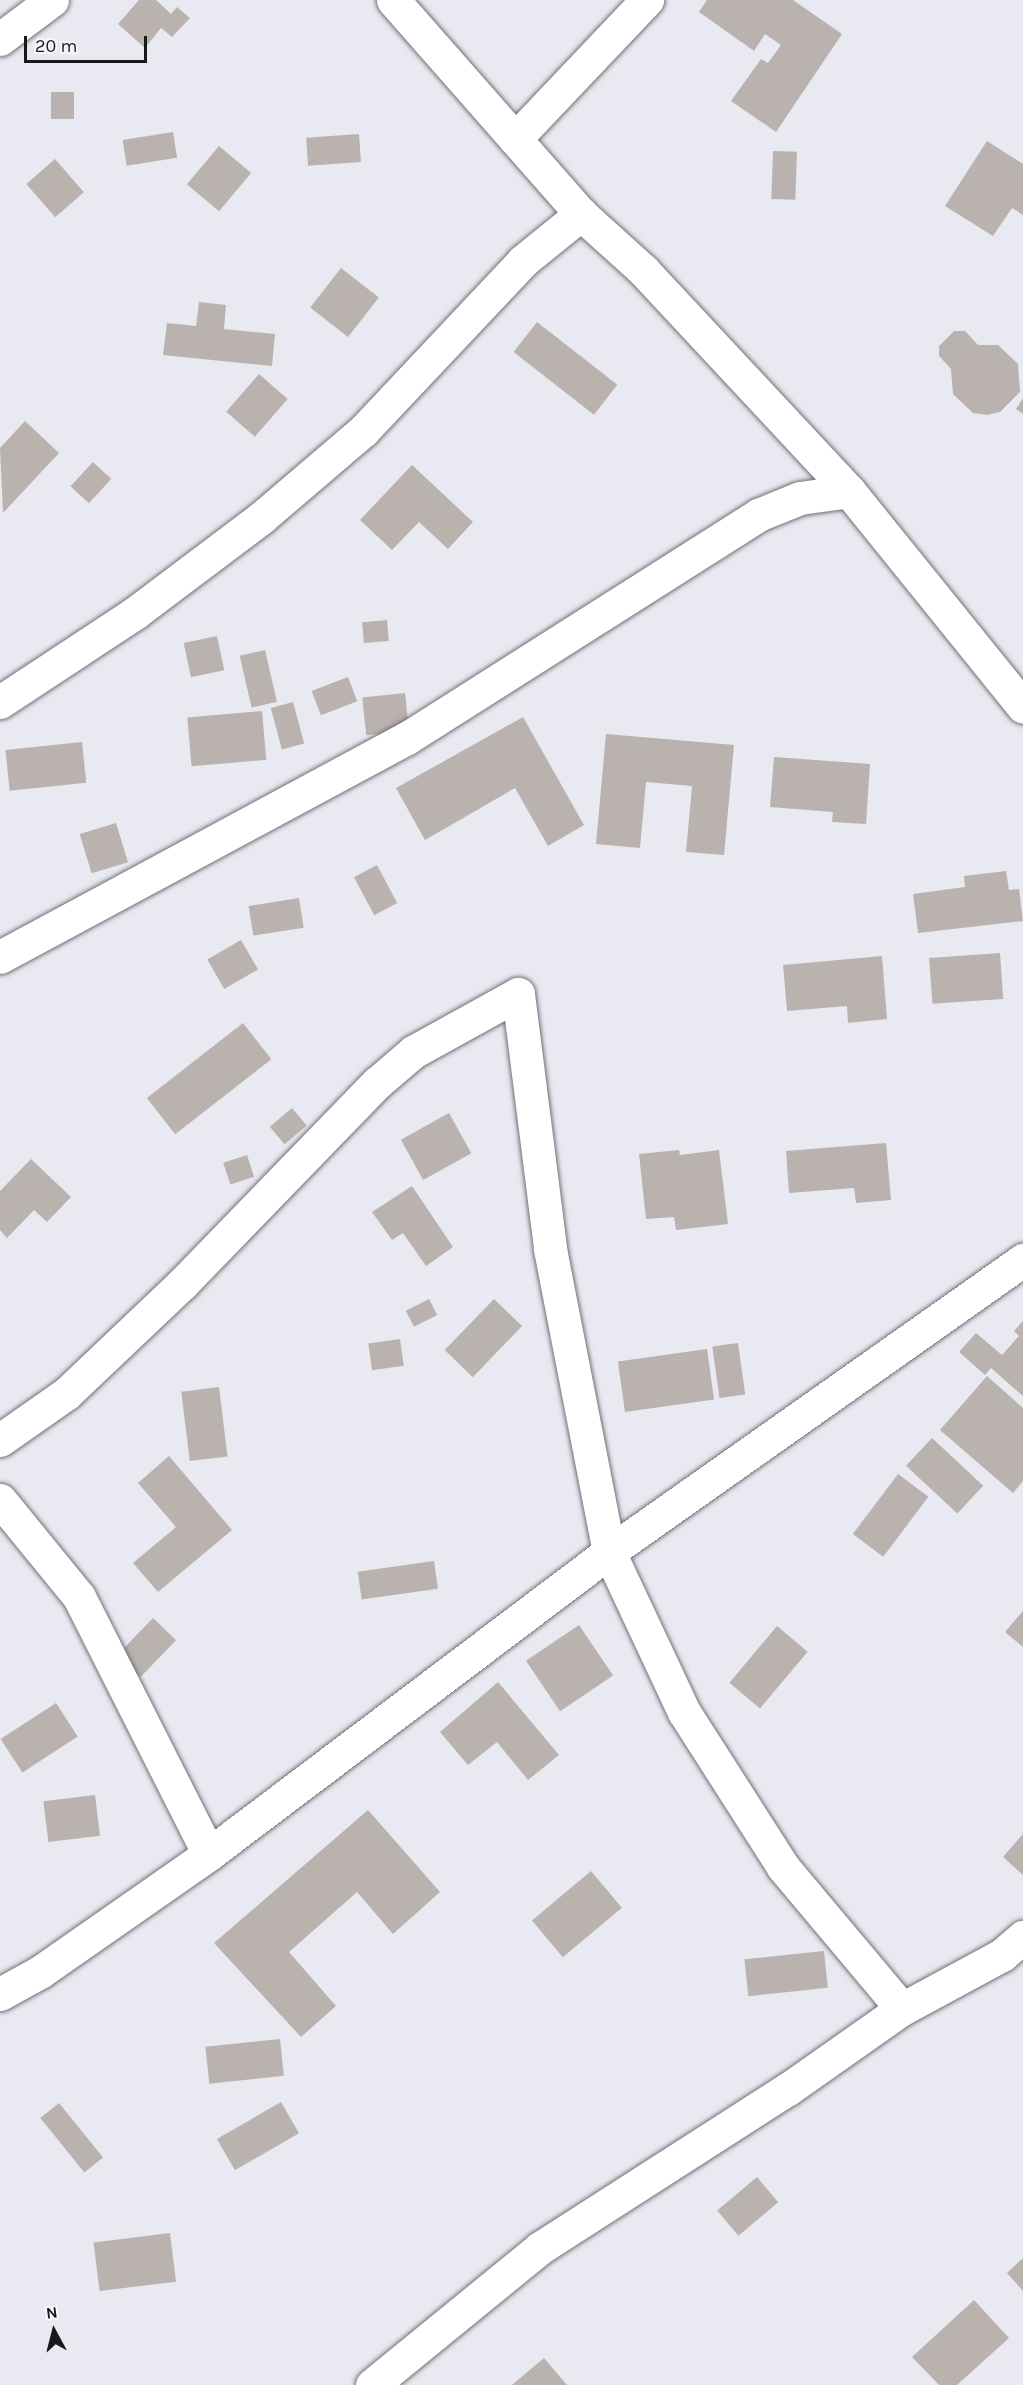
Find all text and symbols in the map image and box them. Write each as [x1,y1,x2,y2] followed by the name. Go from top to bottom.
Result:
[27,24,150,62] scale bar
[35,35,77,57] text: 20 m
[24,2301,84,2361] north arrow
[45,2303,59,2323] text: N

